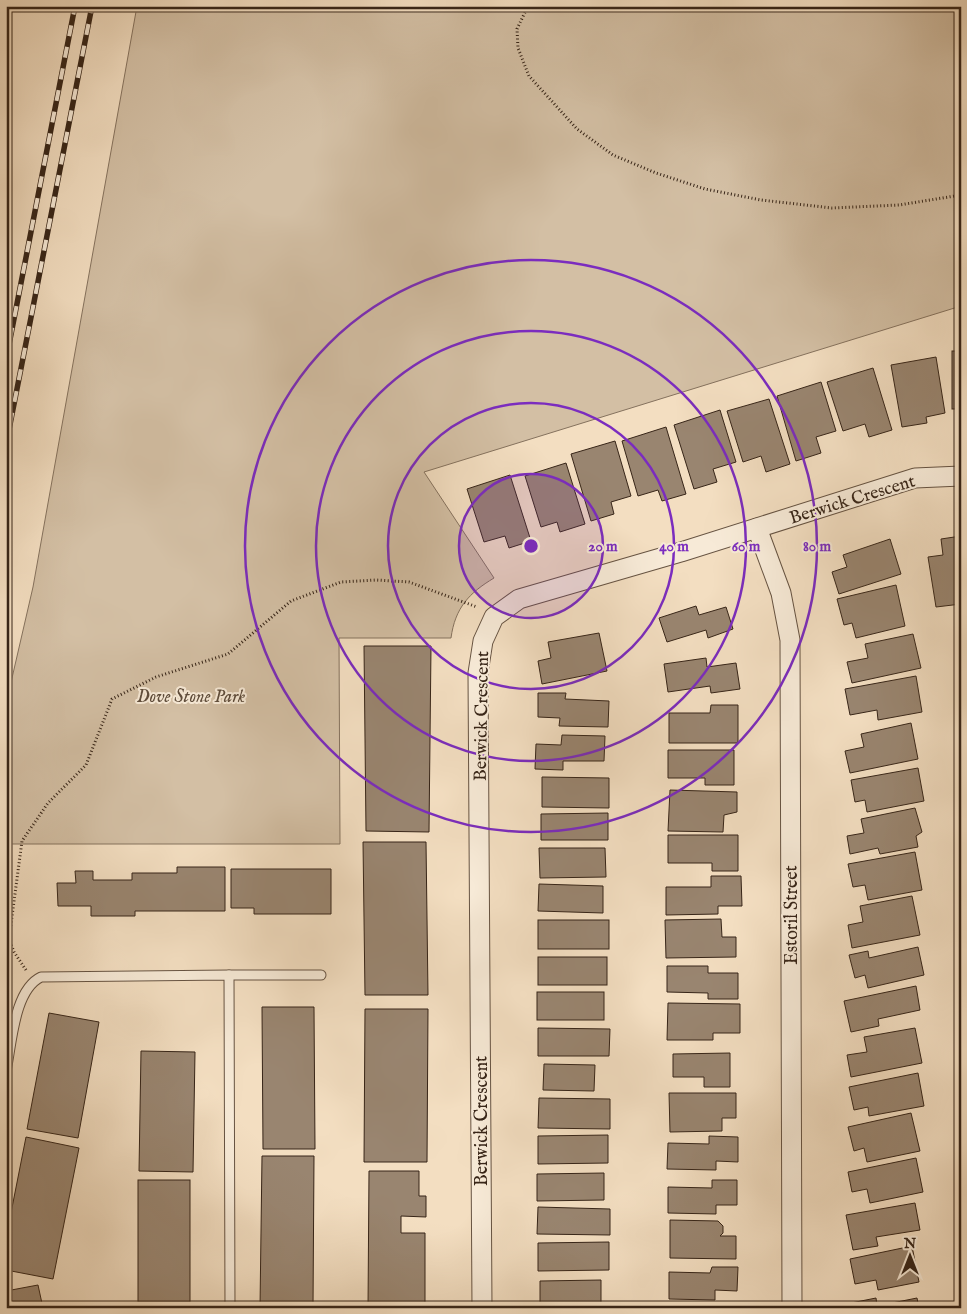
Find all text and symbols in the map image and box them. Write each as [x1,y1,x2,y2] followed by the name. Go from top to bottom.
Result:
[787,470,918,530] street label: Berwick Crescent
[522,537,540,555] centre of rings
[588,537,618,556] text: 20 m
[659,537,689,556] text: 40 m
[732,537,761,556] text: 60 m
[803,537,831,556] text: 80 m
[470,651,495,781] street label: Berwick Crescent
[137,686,245,709] park label: Dove Stone Park
[781,865,804,965] street label: Estoril Street
[471,1056,494,1186] street label: Berwick Crescent
[884,1232,934,1282] north arrow
[903,1235,916,1253] text: N

